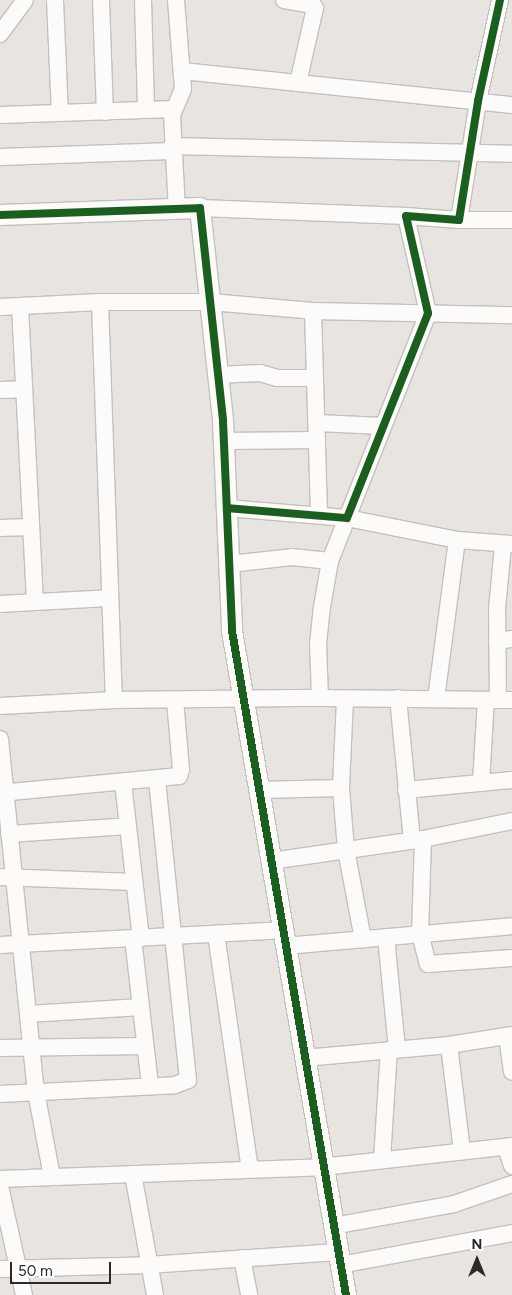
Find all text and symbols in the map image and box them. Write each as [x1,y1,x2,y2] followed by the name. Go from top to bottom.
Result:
[452,1235,502,1285] north arrow
[472,1236,482,1253] text: N
[12,1252,114,1284] scale bar
[18,1262,53,1280] text: 50 m

